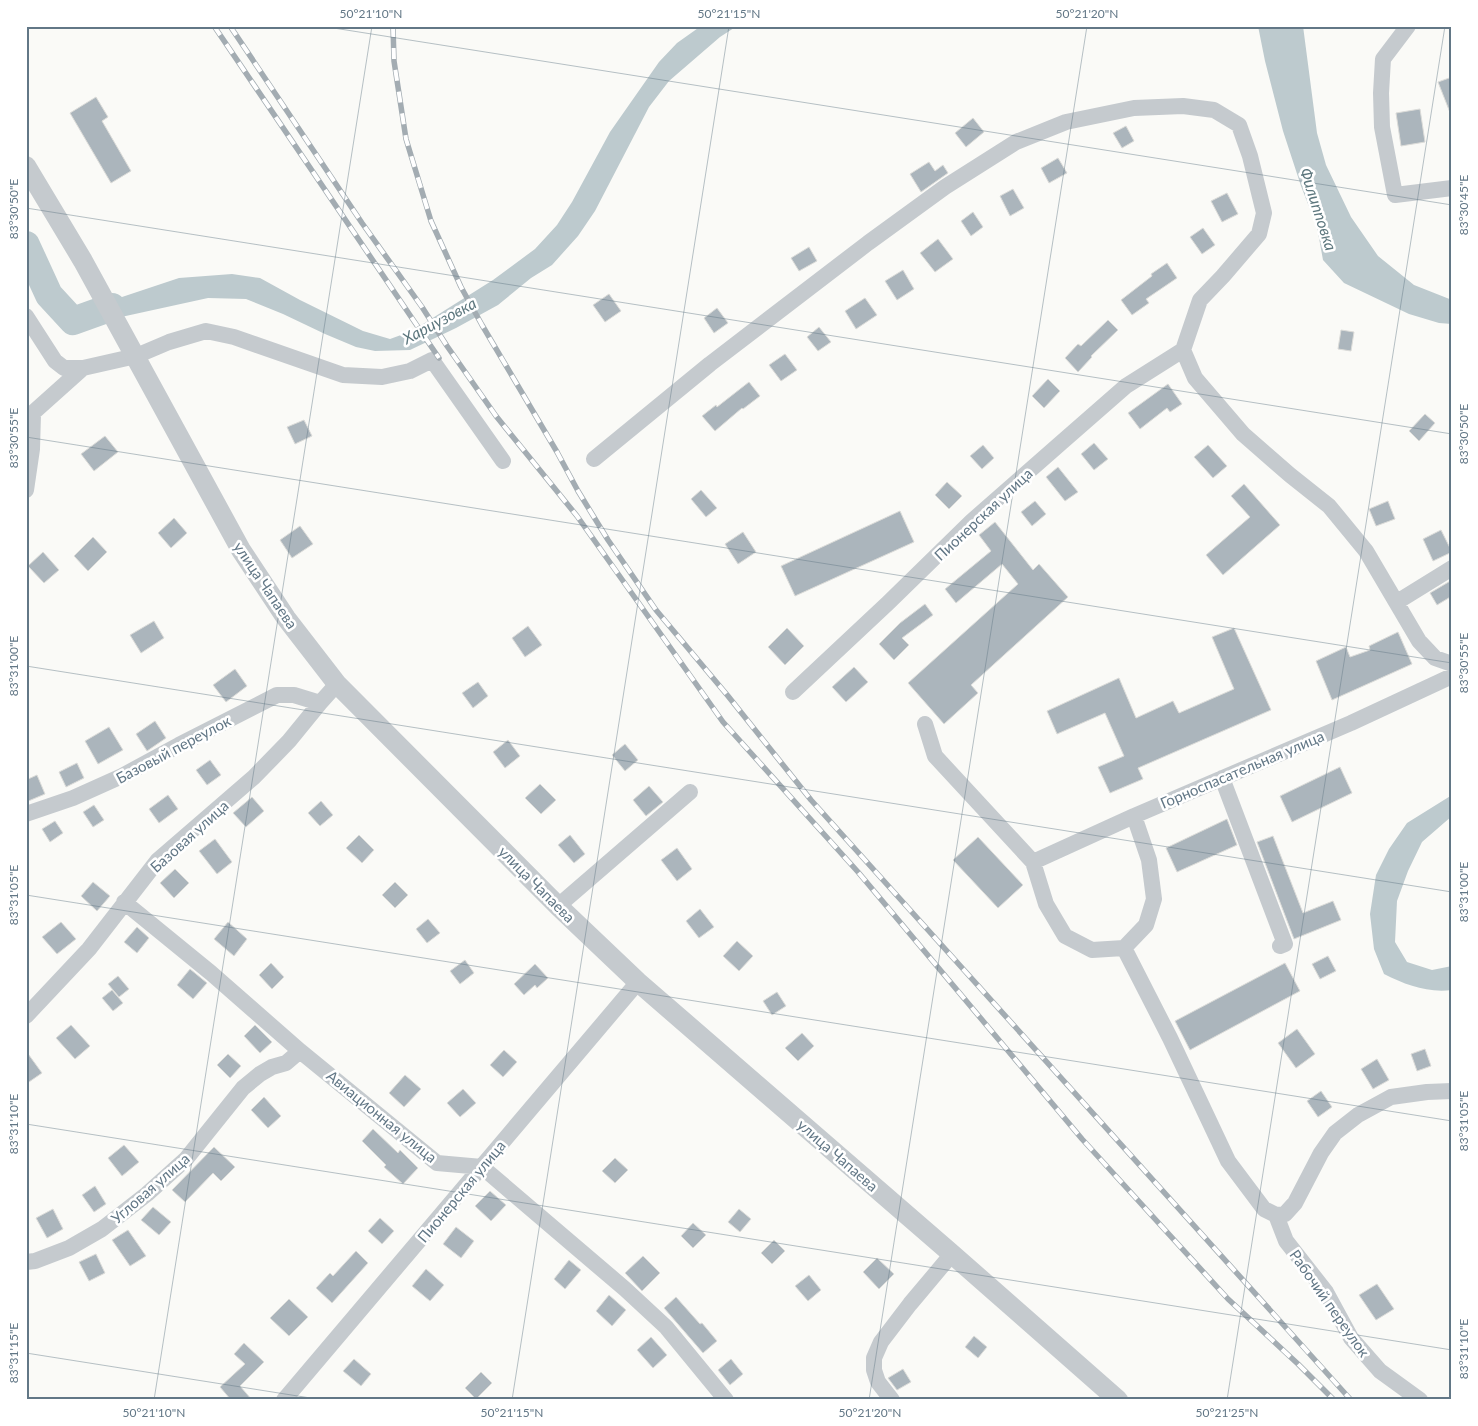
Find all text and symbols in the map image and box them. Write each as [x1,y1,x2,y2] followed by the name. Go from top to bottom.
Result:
[340,6,402,21] text: 50°21'10"N
[698,6,760,21] text: 50°21'15"N
[1056,6,1118,21] text: 50°21'20"N
[1297,165,1341,253] water label: Филипповка
[1456,175,1471,235] text: 83°30'45"E
[6,179,21,239] text: 83°30'50"E
[398,293,479,348] water label: Хариузовка
[1456,404,1471,464] text: 83°30'50"E
[6,408,21,468] text: 83°30'55"E
[930,464,1036,564] street label: Пионерская улица
[230,538,302,632] street label: улица Чапаева
[1456,633,1471,693] text: 83°30'55"E
[6,636,21,696] text: 83°31'00"E
[113,711,234,787] street label: Базовый переулок
[1157,726,1327,812] street label: Горноспасательная улица
[146,796,232,876] street label: Базовая улица
[495,842,579,926] street label: улица Чапаева
[1456,862,1471,922] text: 83°31'00"E
[6,865,21,925] text: 83°31'05"E
[323,1066,441,1166] street label: Авиационная улица
[1456,1091,1471,1151] text: 83°31'05"E
[6,1094,21,1154] text: 83°31'10"E
[794,1115,882,1195] street label: улица Чапаева
[413,1136,509,1246] street label: Пионерская улица
[107,1149,193,1227] street label: Угловая улица
[1286,1246,1374,1360] street label: Рабочий переулок
[1456,1319,1471,1379] text: 83°31'10"E
[6,1323,21,1383] text: 83°31'15"E
[123,1405,185,1420] text: 50°21'10"N
[481,1405,543,1420] text: 50°21'15"N
[839,1405,901,1420] text: 50°21'20"N
[1196,1405,1258,1420] text: 50°21'25"N

